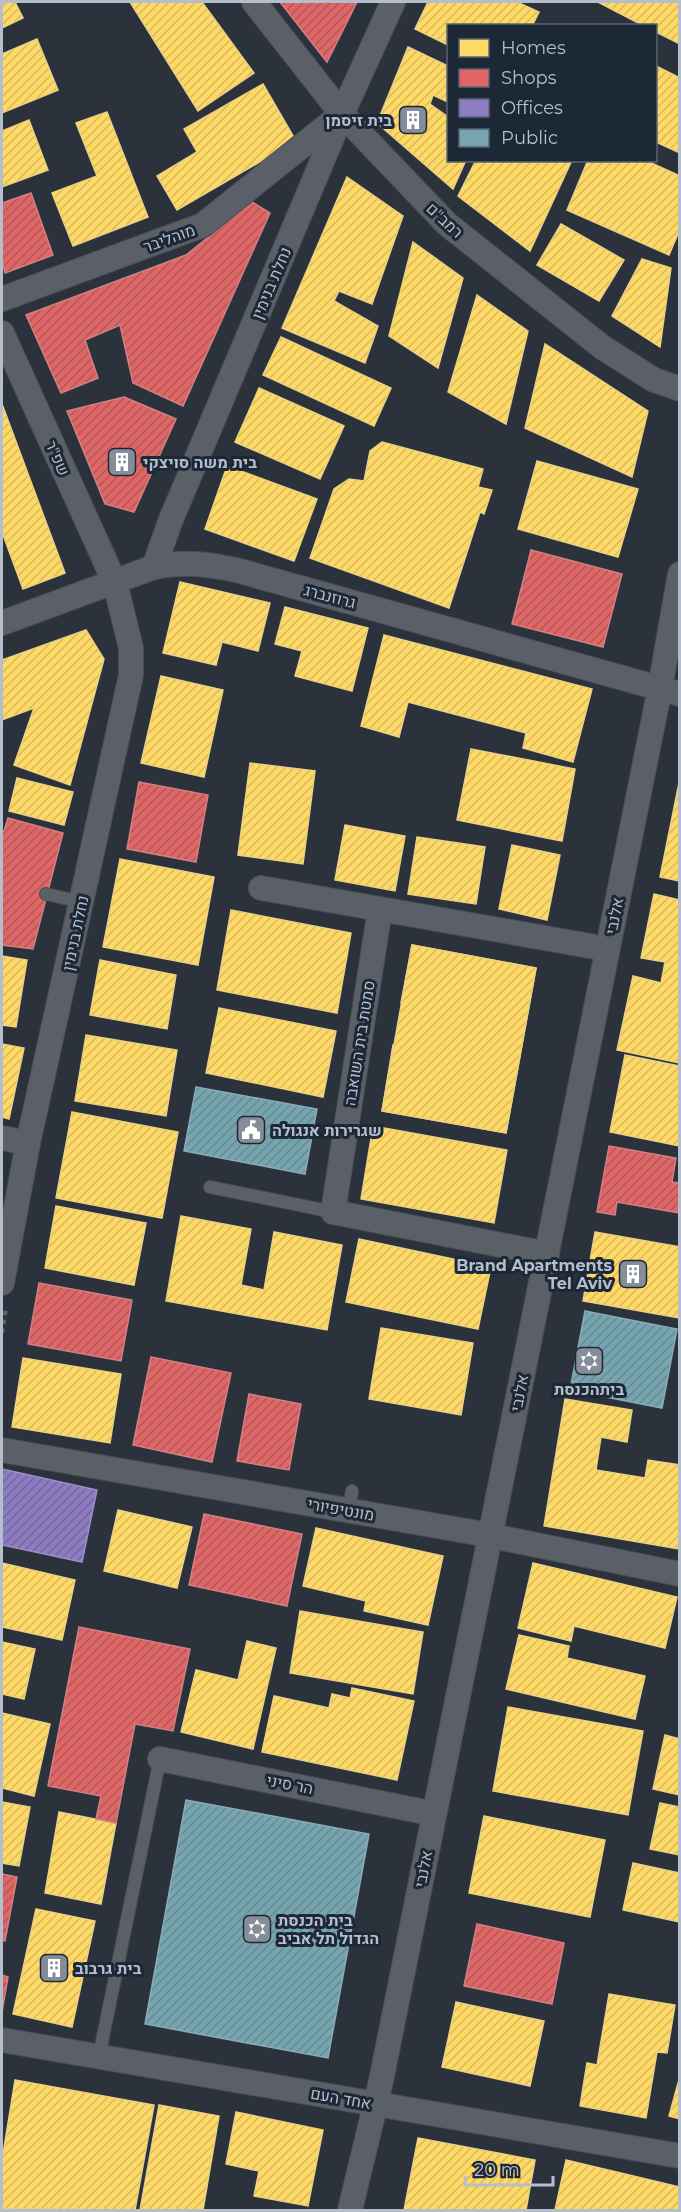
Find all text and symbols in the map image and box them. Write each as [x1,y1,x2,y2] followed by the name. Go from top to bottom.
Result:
[447,24,657,162] legend
[501,37,566,59] text: Homes
[501,67,557,89] text: Shops
[501,97,563,119] text: Offices
[397,104,429,136] building icon: בית זיסמן
[325,111,392,130] place label: בית זיסמן
[501,127,558,149] text: Public
[423,199,467,242] street label: רמב"ם
[141,220,198,257] street label: מוהליבר
[248,244,295,322] street label: נחלת בנימין
[41,438,74,479] street label: שפ"ר
[106,446,138,478] building icon: בית משה סויצקי
[143,453,257,472] place label: בית משה סויצקי
[302,580,358,612] street label: גרוזנברג
[58,894,93,973] street label: נחלת בנימין
[602,896,627,936] street label: אלנבי
[340,979,379,1107] street label: סמטת בית השואבה
[235,1114,267,1146] public building icon: שגרירות אנגולה
[272,1121,382,1140] place label: שגרירות אנגולה
[456,1256,612,1293] place label: Brand Apartments Tel Aviv
[617,1258,649,1290] building icon: Brand Apartments Tel Aviv
[573,1345,605,1377] synagogue icon: ביתהכנסת
[507,1373,532,1413] street label: אלנבי
[554,1380,624,1399] place label: ביתהכנסת
[306,1494,376,1525] street label: מונטיפיורי
[265,1771,315,1798] street label: הר סיני
[411,1849,436,1889] street label: אלנבי
[278,1911,379,1948] place label: בית הכנסת הגדול תל אביב
[241,1913,273,1945] synagogue icon: בית הכנסת הגדול תל אביב
[38,1952,70,1984] building icon: בית גרבוב
[75,1959,142,1978] place label: בית גרבוב
[309,2084,373,2113] street label: אחד העם
[465,2149,554,2187] scale bar
[474,2159,520,2181] text: 20 m

